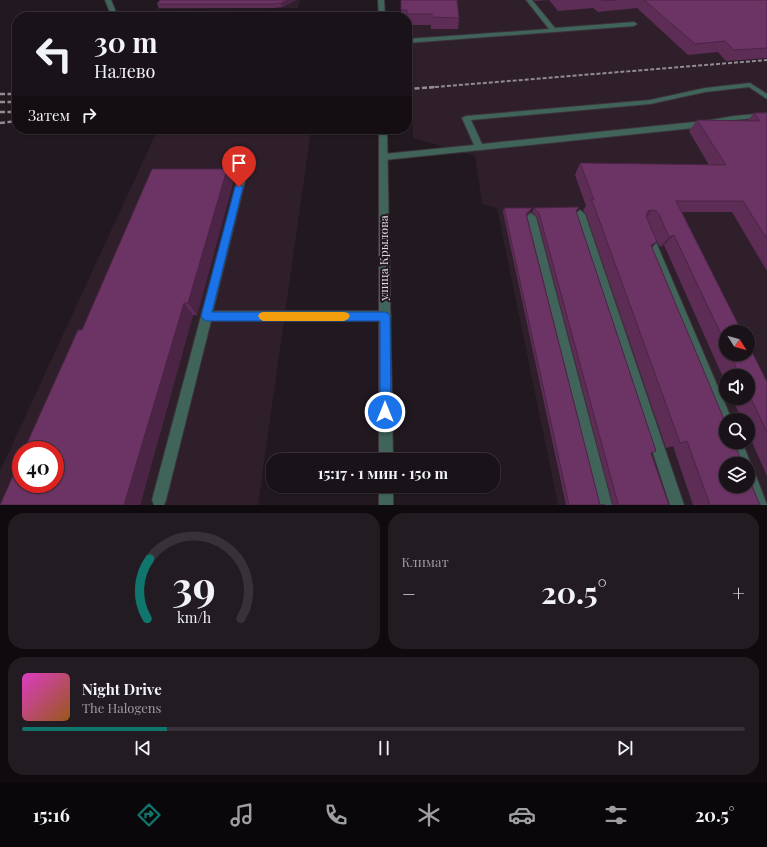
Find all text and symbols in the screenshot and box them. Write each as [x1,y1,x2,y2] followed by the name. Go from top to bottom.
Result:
[94,23,158,60] text: 30 m
[28,28,80,80] icon: left
[94,59,155,83] text: Налево
[78,104,100,126] icon: right
[28,105,70,125] text: Затем
[222,146,256,187] pin
[228,152,250,174] icon: arrive
[375,215,391,302] street label: улица Крылова
[719,325,755,361] north arrow
[719,325,755,493] map controls
[719,369,755,405] button: sound
[364,391,406,433] position arrow
[719,413,755,449] button: search
[12,441,64,493] speed limit sign: 40
[719,457,755,493] button: layers
[318,463,448,483] text: 15:17 · 1 мин · 150 m
[402,553,449,570] text: Климат
[172,557,215,612] text: 39
[541,572,607,612] text: 20.5°
[402,578,416,608] text: −
[732,578,745,608] text: +
[177,608,211,627] text: km/h
[82,679,162,699] text: Night Drive
[82,699,161,716] text: The Halogens
[132,737,154,759] icon: previous
[373,737,395,759] icon: pause
[614,737,636,759] icon: next
[135,801,163,829] icon: directions
[228,801,256,829] icon: music
[322,801,350,829] icon: phone
[415,801,443,829] icon: climate
[508,801,536,829] icon: car
[602,801,630,829] icon: filters
[33,803,70,827] text: 15:16
[695,803,734,827] text: 20.5°

